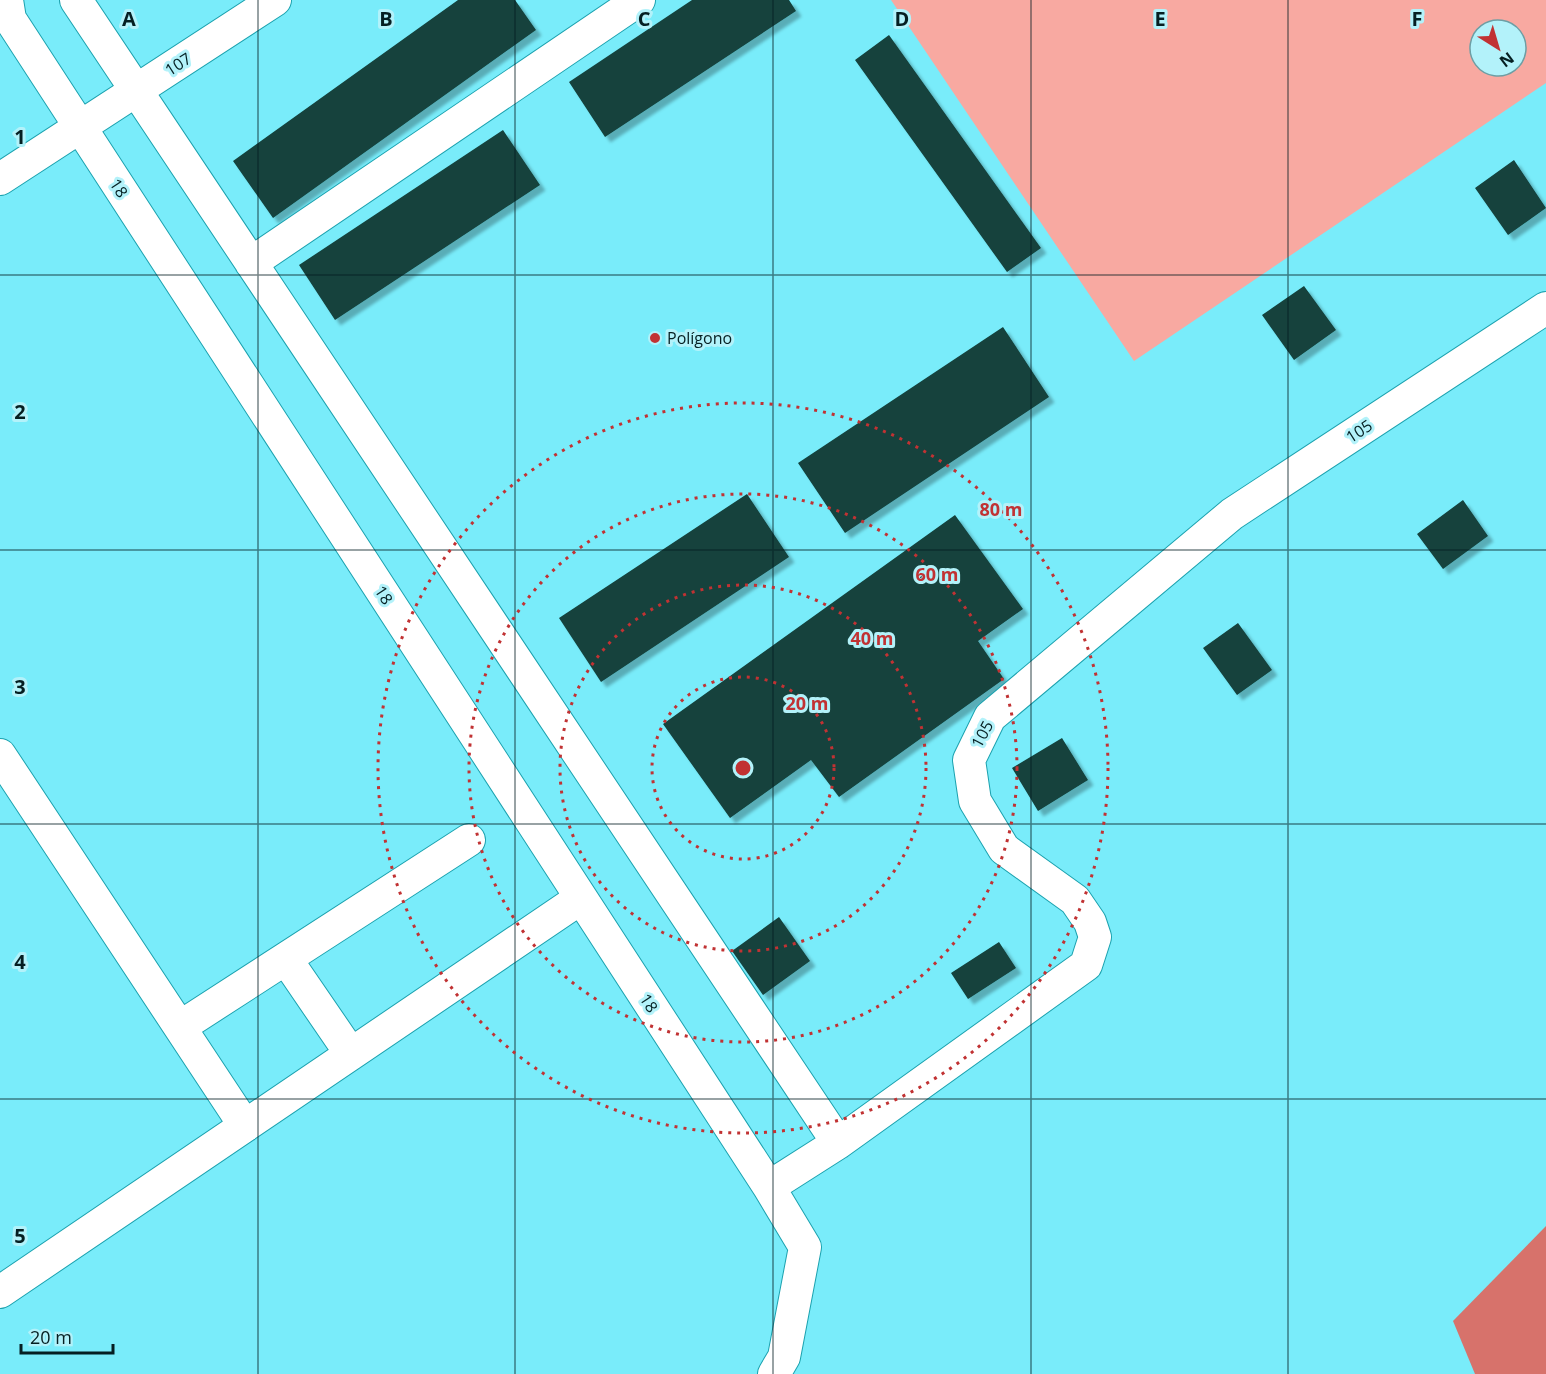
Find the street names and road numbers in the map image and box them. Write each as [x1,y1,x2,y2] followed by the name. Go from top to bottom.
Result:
[160,47,196,81] street label: 107
[105,174,133,202] street label: 18
[1341,414,1377,448] street label: 105
[370,581,398,609] street label: 18
[966,717,998,751] street label: 105
[635,989,663,1017] street label: 18

